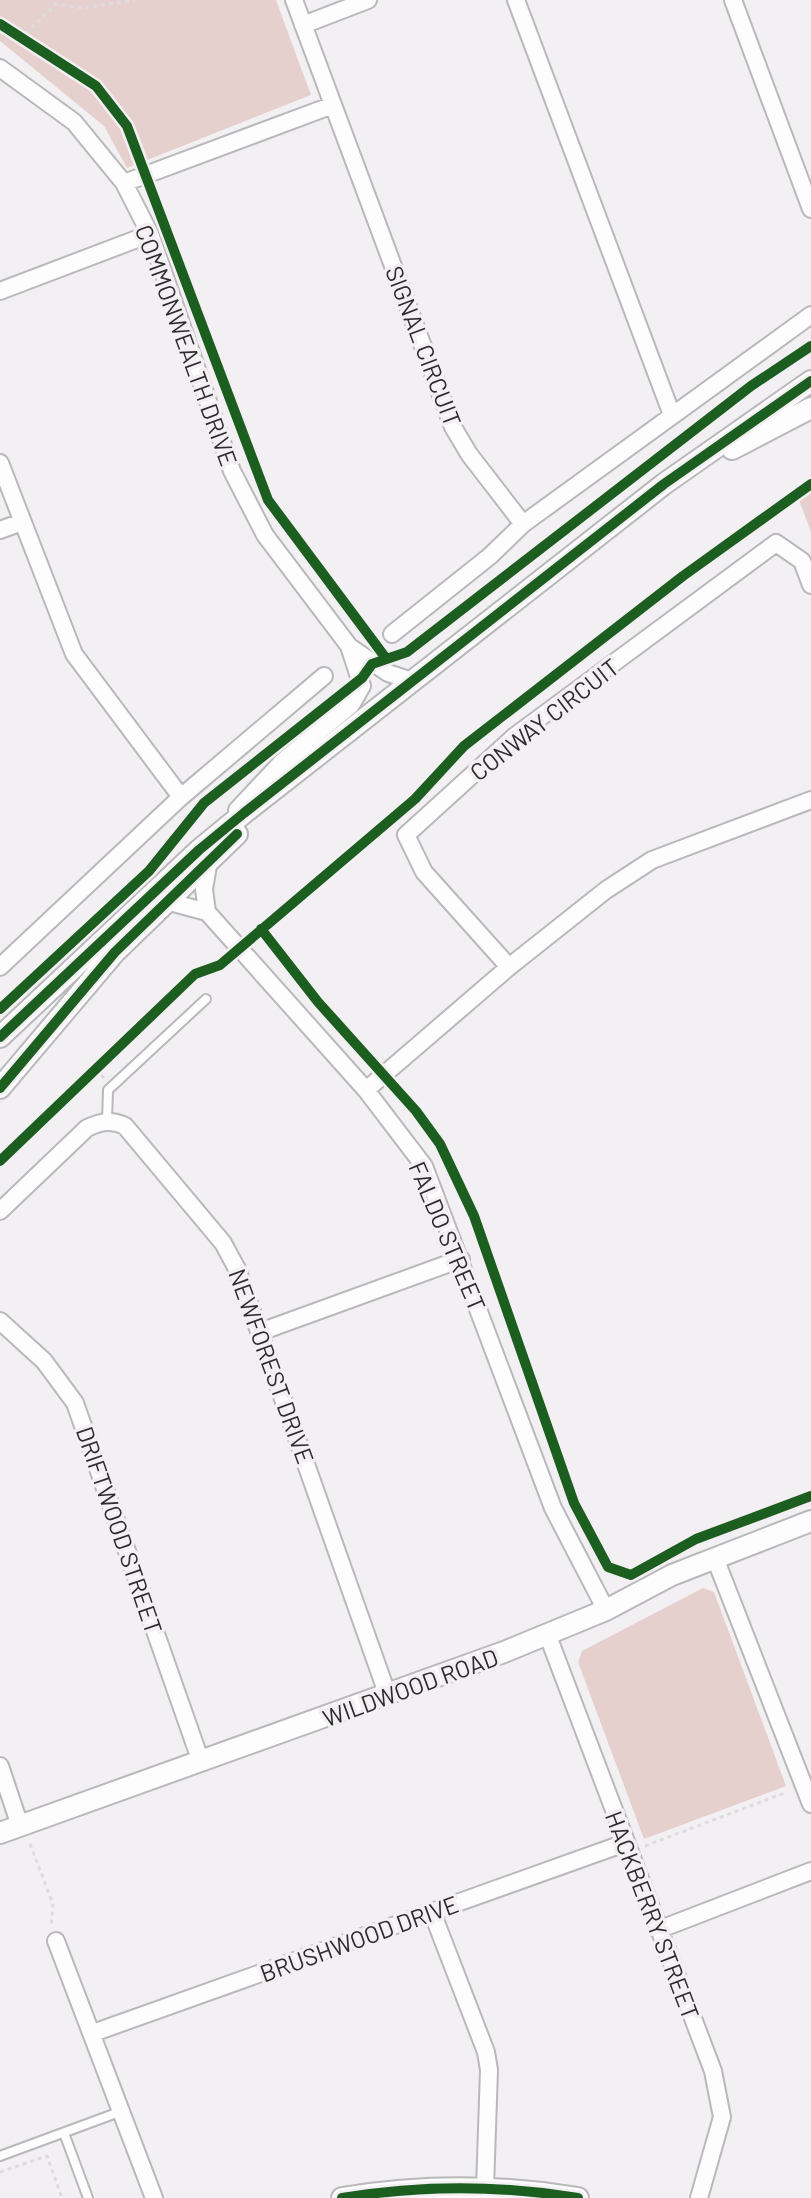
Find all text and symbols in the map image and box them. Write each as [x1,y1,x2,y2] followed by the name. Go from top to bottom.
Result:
[130,220,244,470] street label: COMMONWEALTH DRIVE
[380,262,468,430] street label: SIGNAL CIRCUIT
[464,652,624,786] street label: CONWAY CIRCUIT
[403,1157,493,1315] street label: FALDO STREET
[223,1265,321,1467] street label: NEWFOREST DRIVE
[71,1422,169,1638] street label: DRIFTWOOD STREET
[318,1642,502,1732] street label: WILDWOOD ROAD
[600,1807,706,2023] street label: HACKBERRY STREET
[256,1889,462,1987] street label: BRUSHWOOD DRIVE

